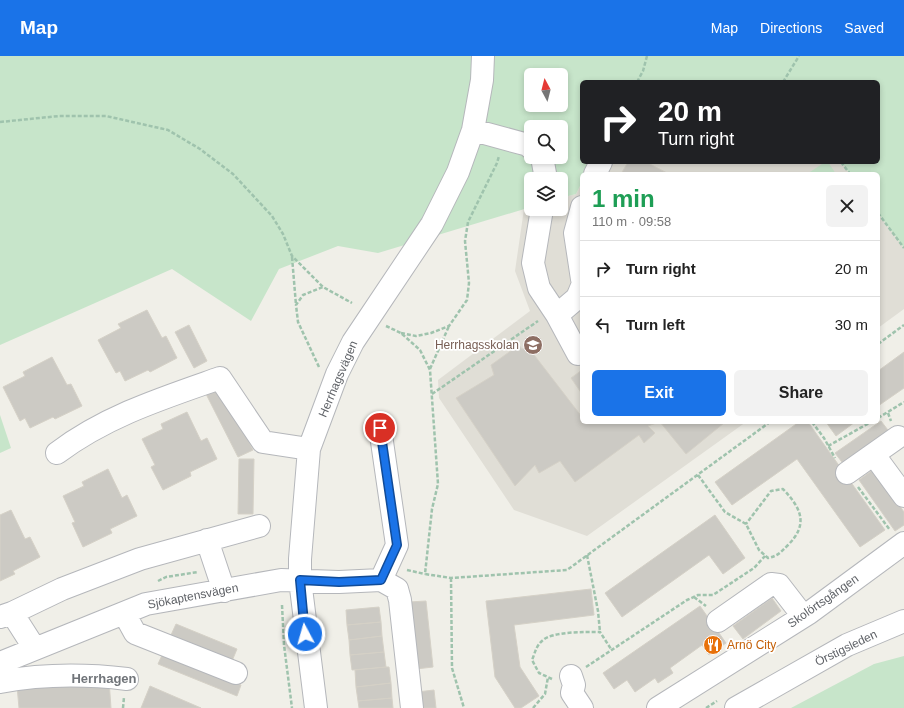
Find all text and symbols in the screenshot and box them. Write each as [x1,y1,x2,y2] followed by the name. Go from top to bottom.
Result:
[20,17,58,38] text: Map
[711,20,738,36] text: Map
[760,20,822,36] text: Directions
[844,20,884,36] text: Saved
[524,68,568,112] north arrow
[524,68,568,216] map controls
[592,96,644,148] icon: right
[658,96,722,127] text: 20 m
[524,120,568,164] button: search
[658,129,734,149] text: Turn right
[524,172,568,216] button: layers
[592,185,655,212] text: 1 min
[826,185,868,227] button: close
[592,214,671,229] text: 110 m · 09:58
[592,258,614,280] icon: right
[626,260,696,277] text: Turn right
[835,260,868,277] text: 20 m
[592,314,614,336] icon: left
[626,316,685,333] text: Turn left
[835,316,868,333] text: 30 m
[522,334,544,356] school or university icon: Herrhagsskolan
[316,338,360,420] street label: Herrhagsvägen
[435,338,519,352] place label: Herrhagsskolan
[592,370,726,416] button: Exit
[734,370,868,416] button: Share
[363,411,397,445] pin
[369,417,391,439] icon: arrive
[785,571,861,631] street label: Skolörtsgången
[146,580,240,612] street label: Sjökaptensvägen
[284,613,326,655] position arrow
[813,627,879,669] street label: Örstigsleden
[702,634,724,656] restaurant icon: Arnö City
[727,638,776,652] place label: Arnö City
[71,671,137,686] district label: Herrhagen

